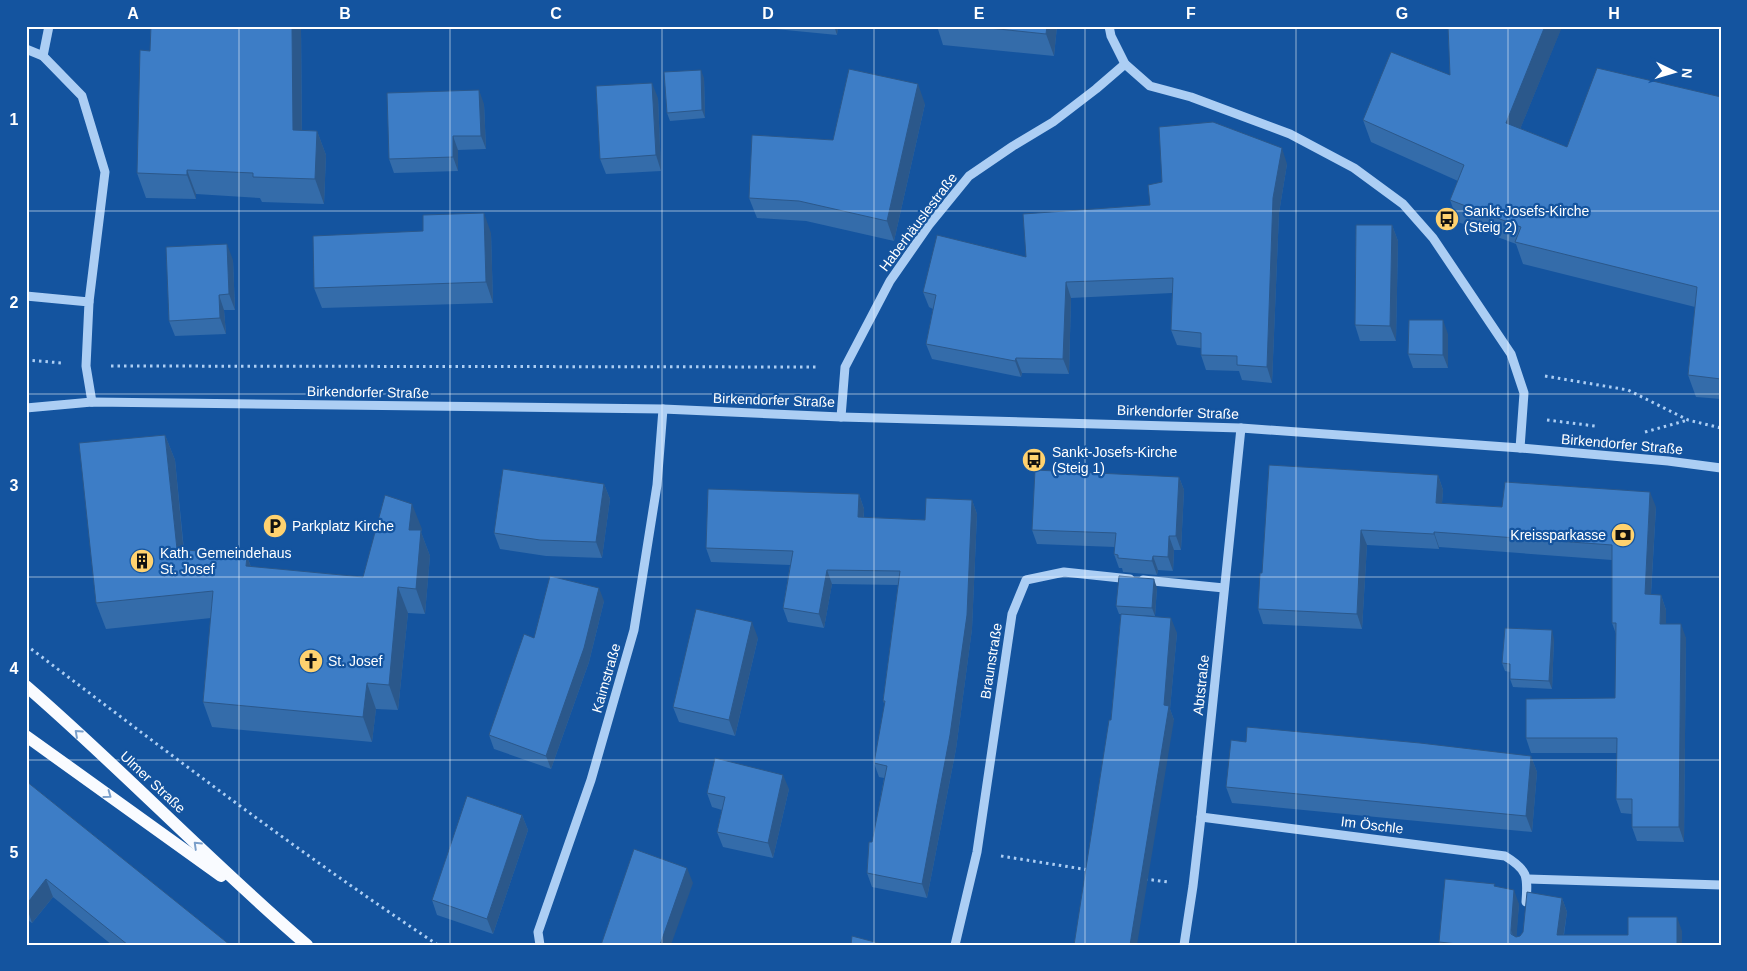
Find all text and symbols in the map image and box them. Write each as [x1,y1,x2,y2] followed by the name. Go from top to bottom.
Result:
[127,5,139,22] text: A
[339,5,351,22] text: B
[550,5,562,22] text: C
[762,5,774,22] text: D
[974,5,985,22] text: E
[1186,5,1196,22] text: F
[1396,5,1408,22] text: G
[1608,5,1620,22] text: H
[1650,48,1700,98] north arrow
[1679,67,1695,79] text: N
[10,111,19,128] text: 1
[876,169,960,274] street label: Haberhäuslestraße
[1464,203,1589,235] place label: Sankt-Josefs-Kirche (Steig 2)
[1434,206,1460,232] bus stop icon: Sankt-Josefs-Kirche (Steig 2)
[10,294,19,311] text: 2
[307,383,429,401] street label: Birkendorfer Straße
[713,390,836,410] street label: Birkendorfer Straße
[1117,402,1240,422] street label: Birkendorfer Straße
[1560,431,1684,457] street label: Birkendorfer Straße
[1052,444,1177,476] place label: Sankt-Josefs-Kirche (Steig 1)
[1021,447,1047,473] bus stop icon: Sankt-Josefs-Kirche (Steig 1)
[10,477,19,494] text: 3
[262,513,288,539] parking icon: Parkplatz Kirche
[292,518,394,534] place label: Parkplatz Kirche
[1610,522,1636,548] bank icon: Kreissparkasse
[1510,527,1606,543] place label: Kreissparkasse
[160,545,292,577] place label: Kath. Gemeindehaus St. Josef
[129,548,155,574] building icon: Kath. Gemeindehaus St. Josef
[977,622,1005,700] street label: Braunstraße
[588,641,624,715] street label: Kaimstraße
[298,648,324,674] church icon: St. Josef
[328,653,383,669] place label: St. Josef
[1190,654,1212,716] street label: Abtstraße
[10,660,19,677] text: 4
[75,730,84,739] one-way arrow
[117,748,189,816] street label: Ulmer Straße
[102,790,111,798] one-way arrow
[1340,812,1405,837] street label: Im Öschle
[193,842,202,851] one-way arrow
[10,844,19,861] text: 5

